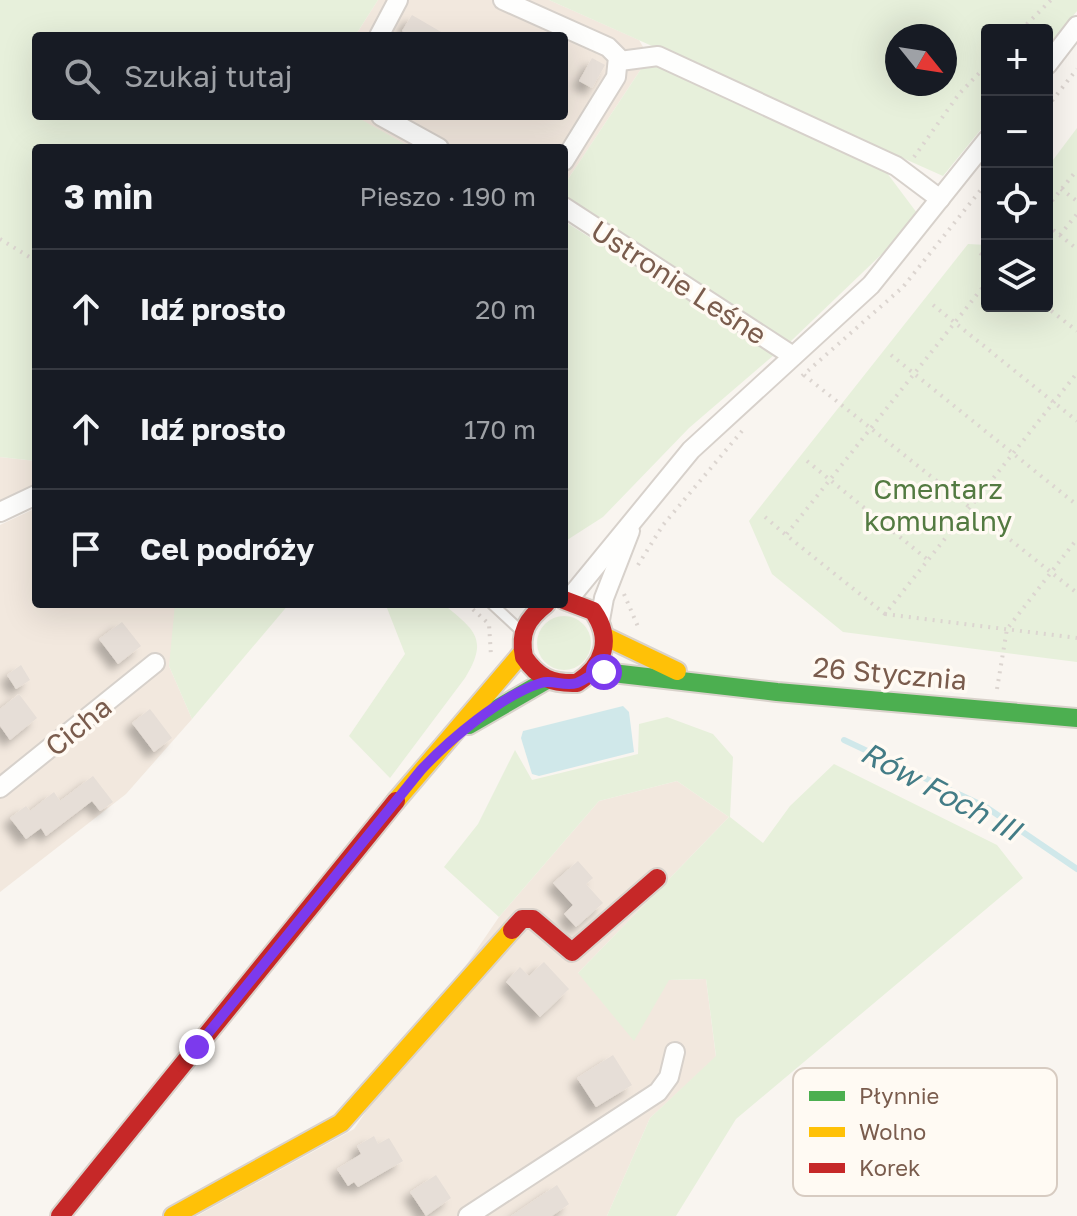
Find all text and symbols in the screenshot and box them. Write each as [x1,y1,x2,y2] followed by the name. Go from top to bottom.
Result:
[885,24,957,96] north arrow
[981,24,1053,312] map controls
[981,24,1053,96] button: +
[32,32,568,120] search box
[60,54,104,98] icon: search
[124,58,293,94] text: Szukaj tutaj
[981,96,1053,168] button: −
[981,168,1053,240] button: locate
[64,176,153,216] text: 3 min
[360,181,536,212] text: Pieszo · 190 m
[585,213,773,351] street label: Ustronie Leśne
[981,240,1053,312] button: layers
[64,287,108,331] icon: ahead
[140,291,286,327] text: Idź prosto
[475,294,536,325] text: 20 m
[64,407,108,451] icon: ahead
[140,411,286,447] text: Idź prosto
[464,414,536,445] text: 170 m
[864,472,1012,537] park label: Cmentarz komunalny
[64,527,108,571] icon: arrive
[140,531,314,567] text: Cel podróży
[812,650,968,696] street label: 26 Stycznia
[586,654,622,690] route start
[39,690,117,762] street label: Cicha
[855,734,1029,849] water label: Rów Foch III
[179,1029,215,1065] route end
[793,1068,1057,1196] legend
[859,1082,939,1109] text: Płynnie
[859,1118,926,1145] text: Wolno
[859,1154,921,1181] text: Korek

